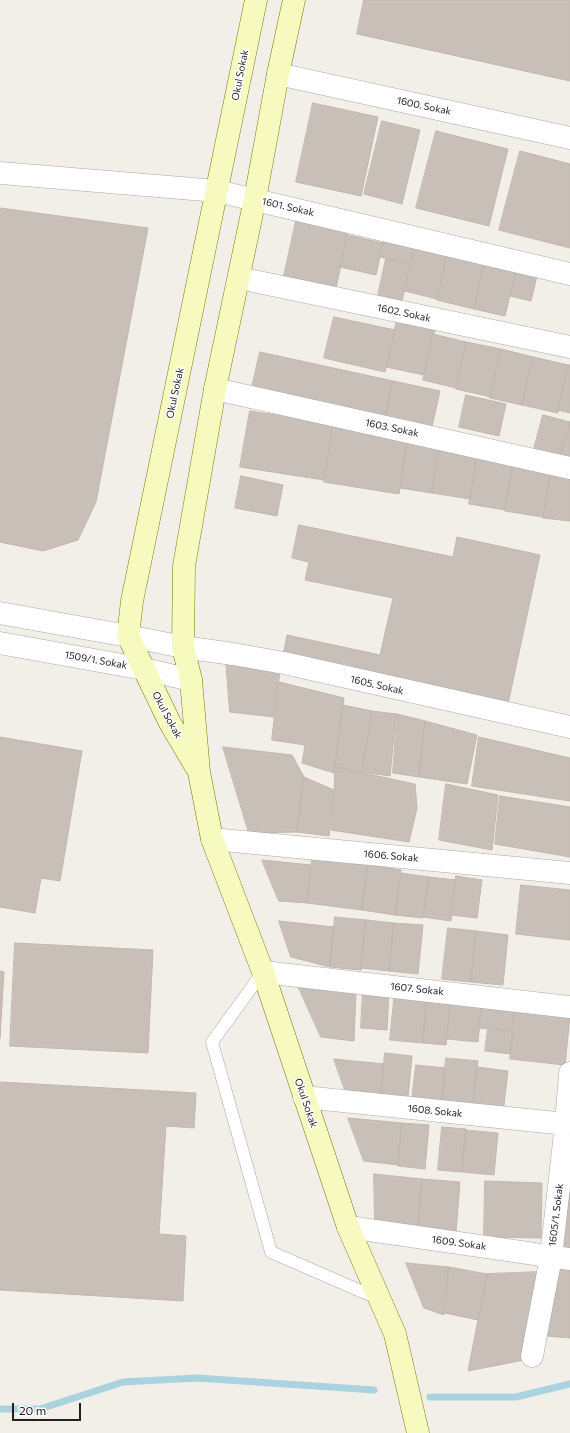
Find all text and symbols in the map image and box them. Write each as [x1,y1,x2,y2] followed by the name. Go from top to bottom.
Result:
[229,49,251,101] street label: Okul Sokak
[396,94,452,118] street label: 1600. Sokak
[261,195,315,219] street label: 1601. Sokak
[376,301,432,325] street label: 1602. Sokak
[164,367,186,419] street label: Okul Sokak
[364,416,420,440] street label: 1603. Sokak
[64,649,128,671] street label: 1509/1. Sokak
[349,673,405,697] street label: 1605. Sokak
[150,689,184,741] street label: Okul Sokak
[363,848,419,864] street label: 1606. Sokak
[390,980,444,998] street label: 1607. Sokak
[292,1077,320,1129] street label: Okul Sokak
[407,1102,463,1120] street label: 1608. Sokak
[546,1183,566,1247] street label: 1605/1. Sokak
[431,1233,487,1253] street label: 1609. Sokak
[14,1395,83,1421] scale bar
[19,1403,46,1417] text: 20 m

